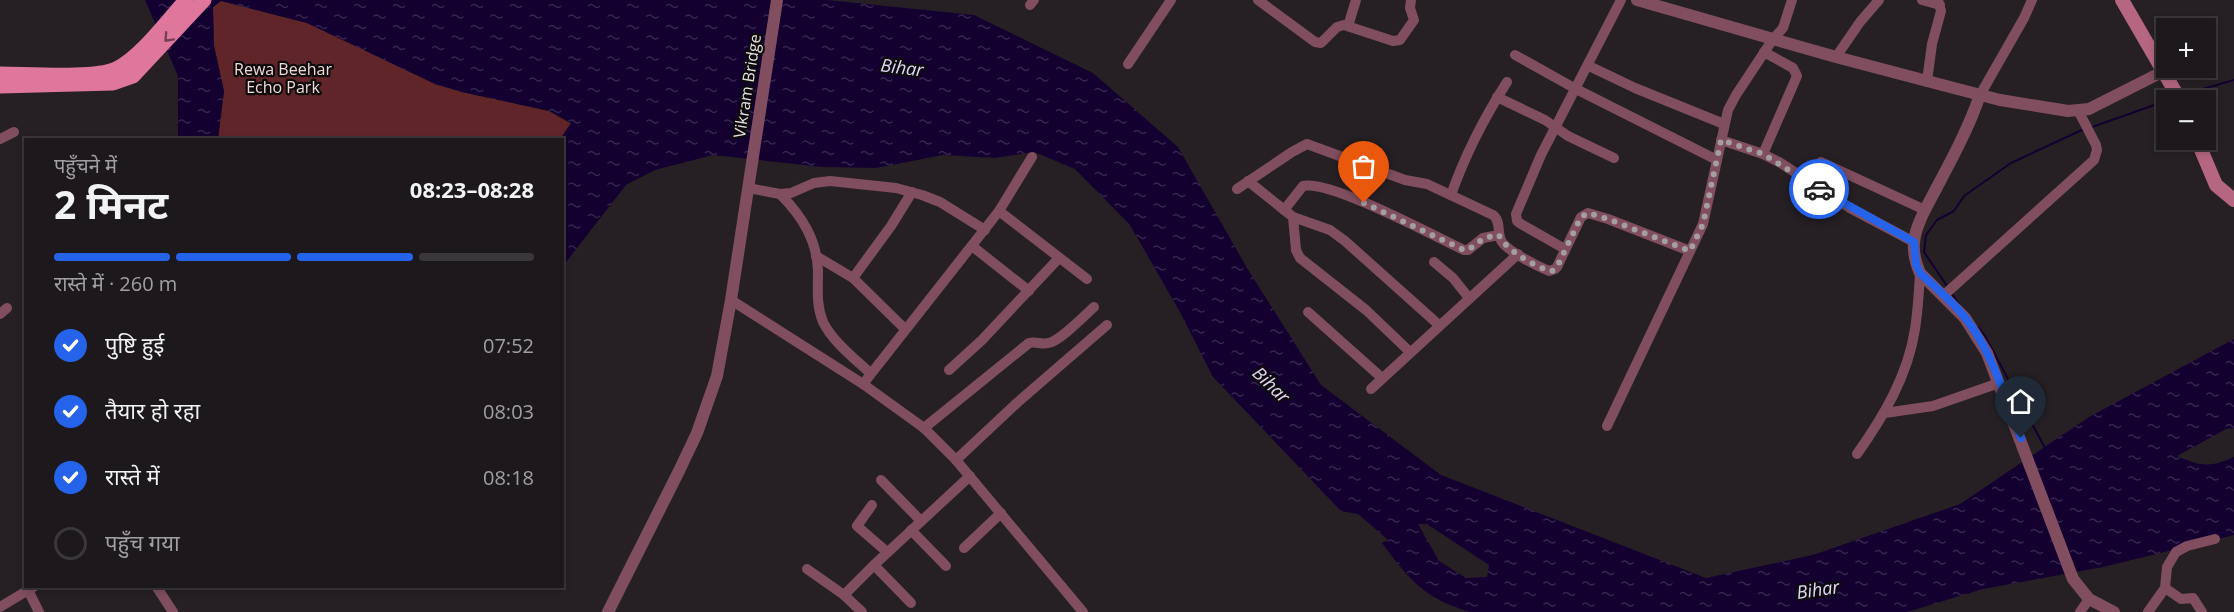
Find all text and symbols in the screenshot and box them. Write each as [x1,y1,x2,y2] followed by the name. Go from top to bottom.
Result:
[2156,18,2216,150] map controls
[2156,18,2216,78] button: +
[164,31,175,42] one-way arrow
[728,33,766,139] street label: Vikram Bridge
[879,52,926,82] water label: Bihar
[234,58,332,98] park label: Rewa Beehar Echo Park
[2156,90,2216,150] button: −
[1338,141,1389,203] pin
[1347,150,1380,183] icon: bag
[54,152,117,179] text: पहुँचने में
[1789,159,1849,219] courier
[1803,173,1836,206] icon: car
[410,174,534,204] text: 08:23–08:28
[54,177,168,230] text: 2 मिनट
[54,270,177,297] text: रास्ते में · 260 m
[54,329,87,362] icon: check
[105,329,164,359] text: पुष्टि हुई
[483,332,534,359] text: 07:52
[1248,361,1296,408] water label: Bihar
[1995,376,2046,438] pin
[2004,385,2037,418] icon: home
[54,395,87,428] icon: check
[105,395,200,425] text: तैयार हो रहा
[483,398,534,425] text: 08:03
[54,461,87,494] icon: check
[105,461,160,491] text: रास्ते में
[483,464,534,491] text: 08:18
[105,527,180,557] text: पहुँच गया
[1795,574,1842,604] water label: Bihar

